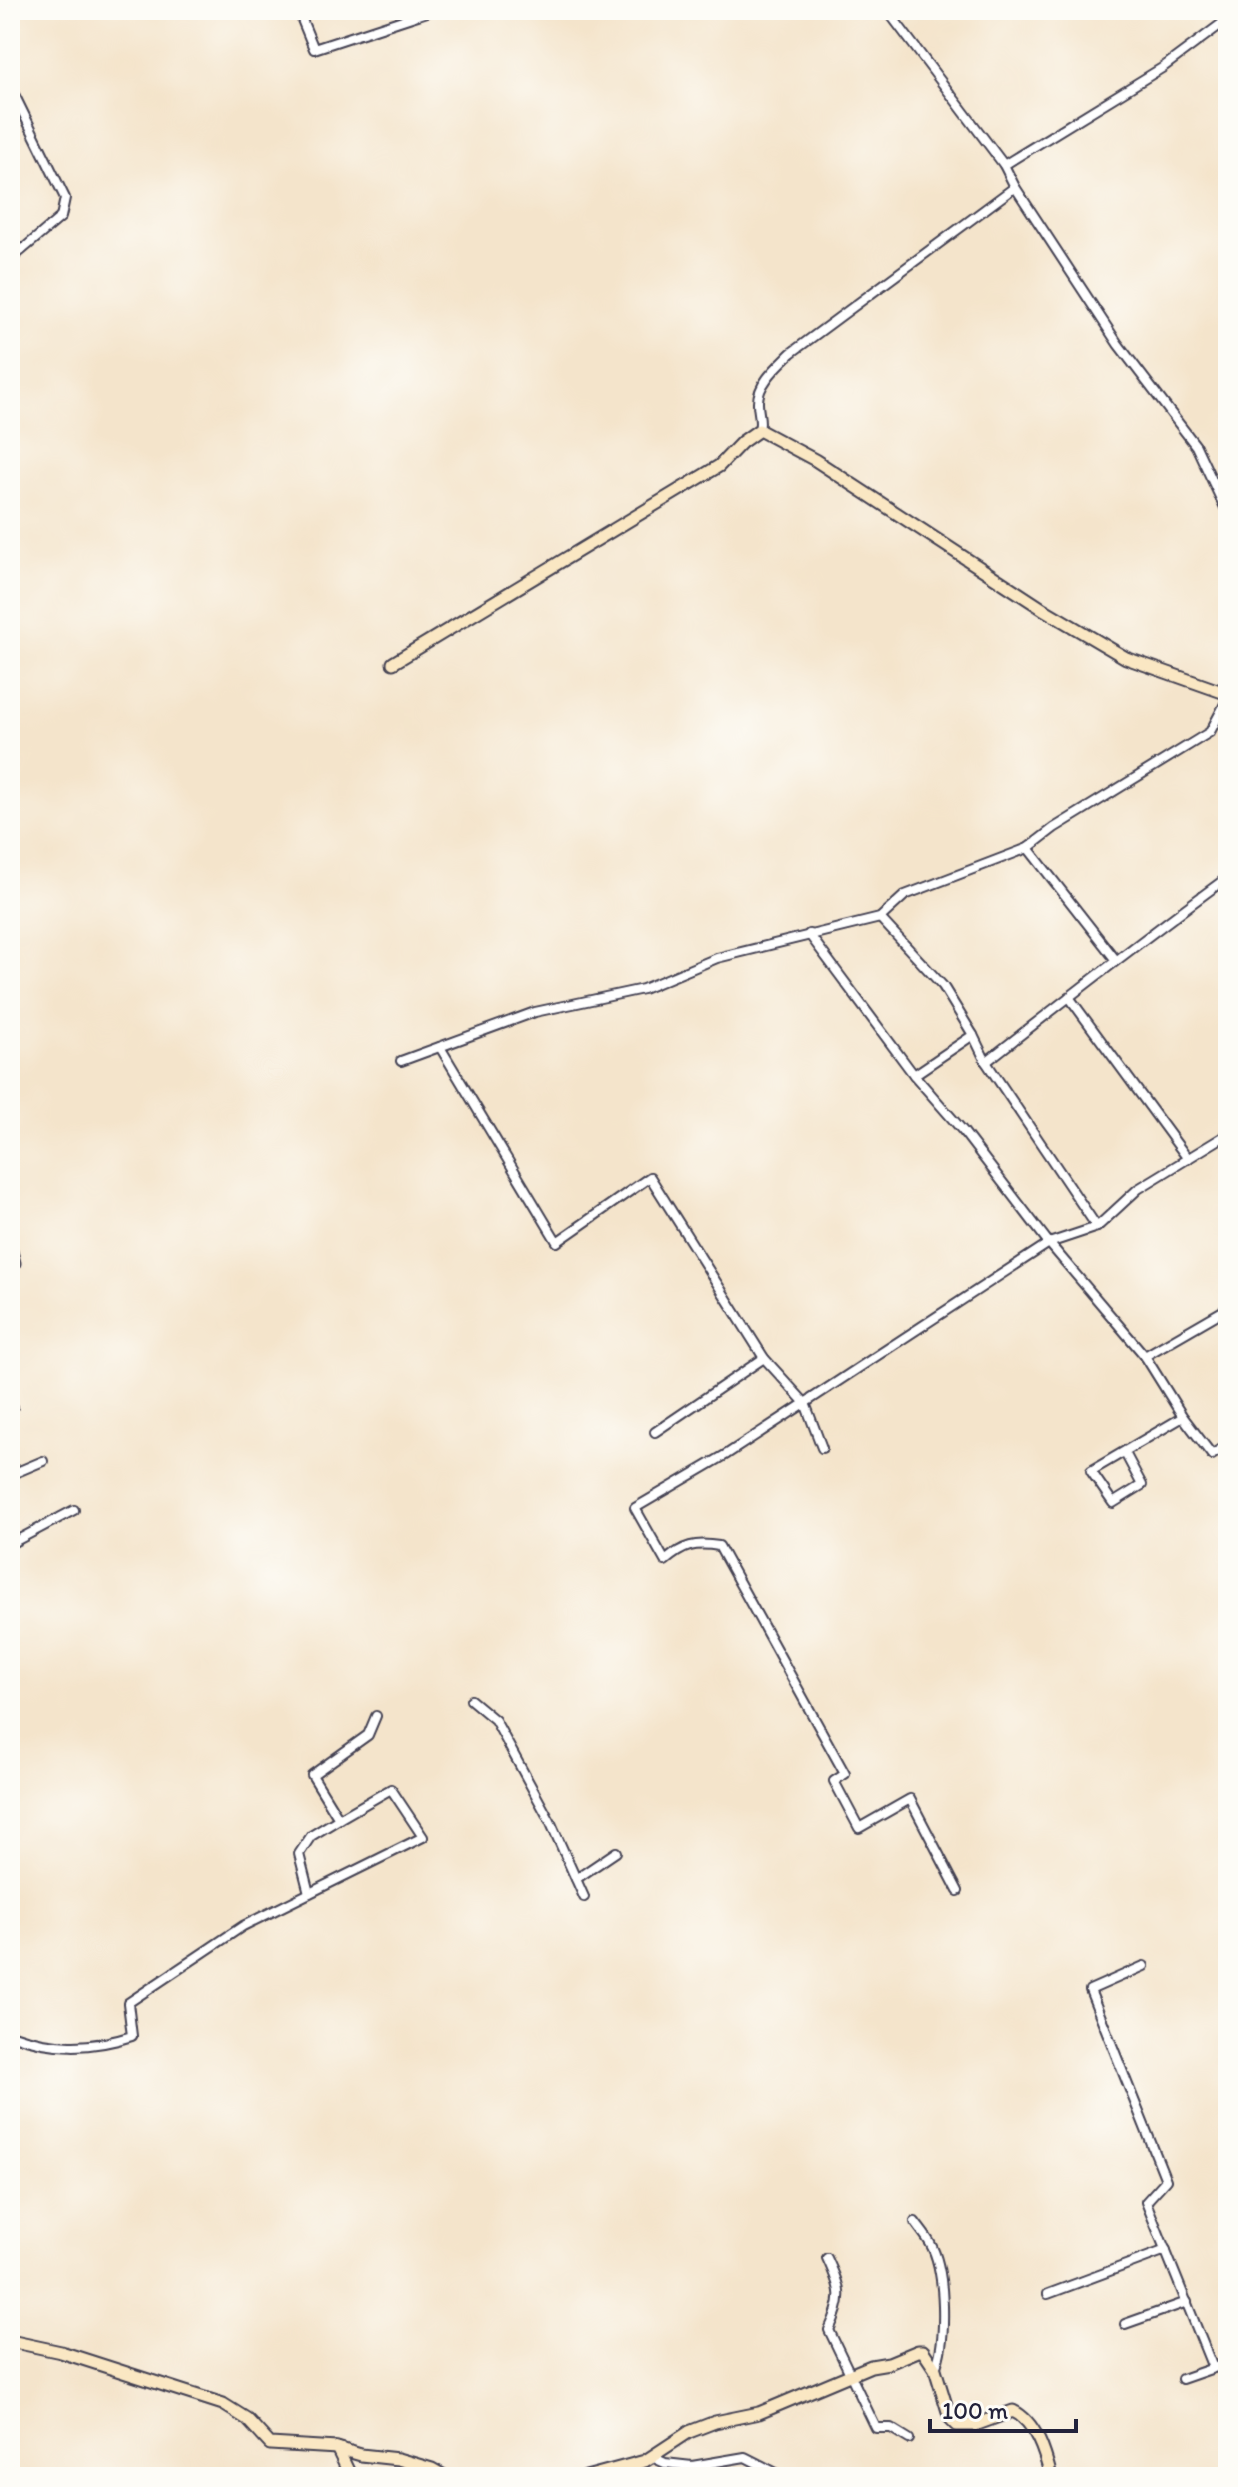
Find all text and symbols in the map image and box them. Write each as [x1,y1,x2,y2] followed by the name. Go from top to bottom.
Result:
[930,2383,1076,2433] scale bar
[942,2396,1008,2425] text: 100 m

